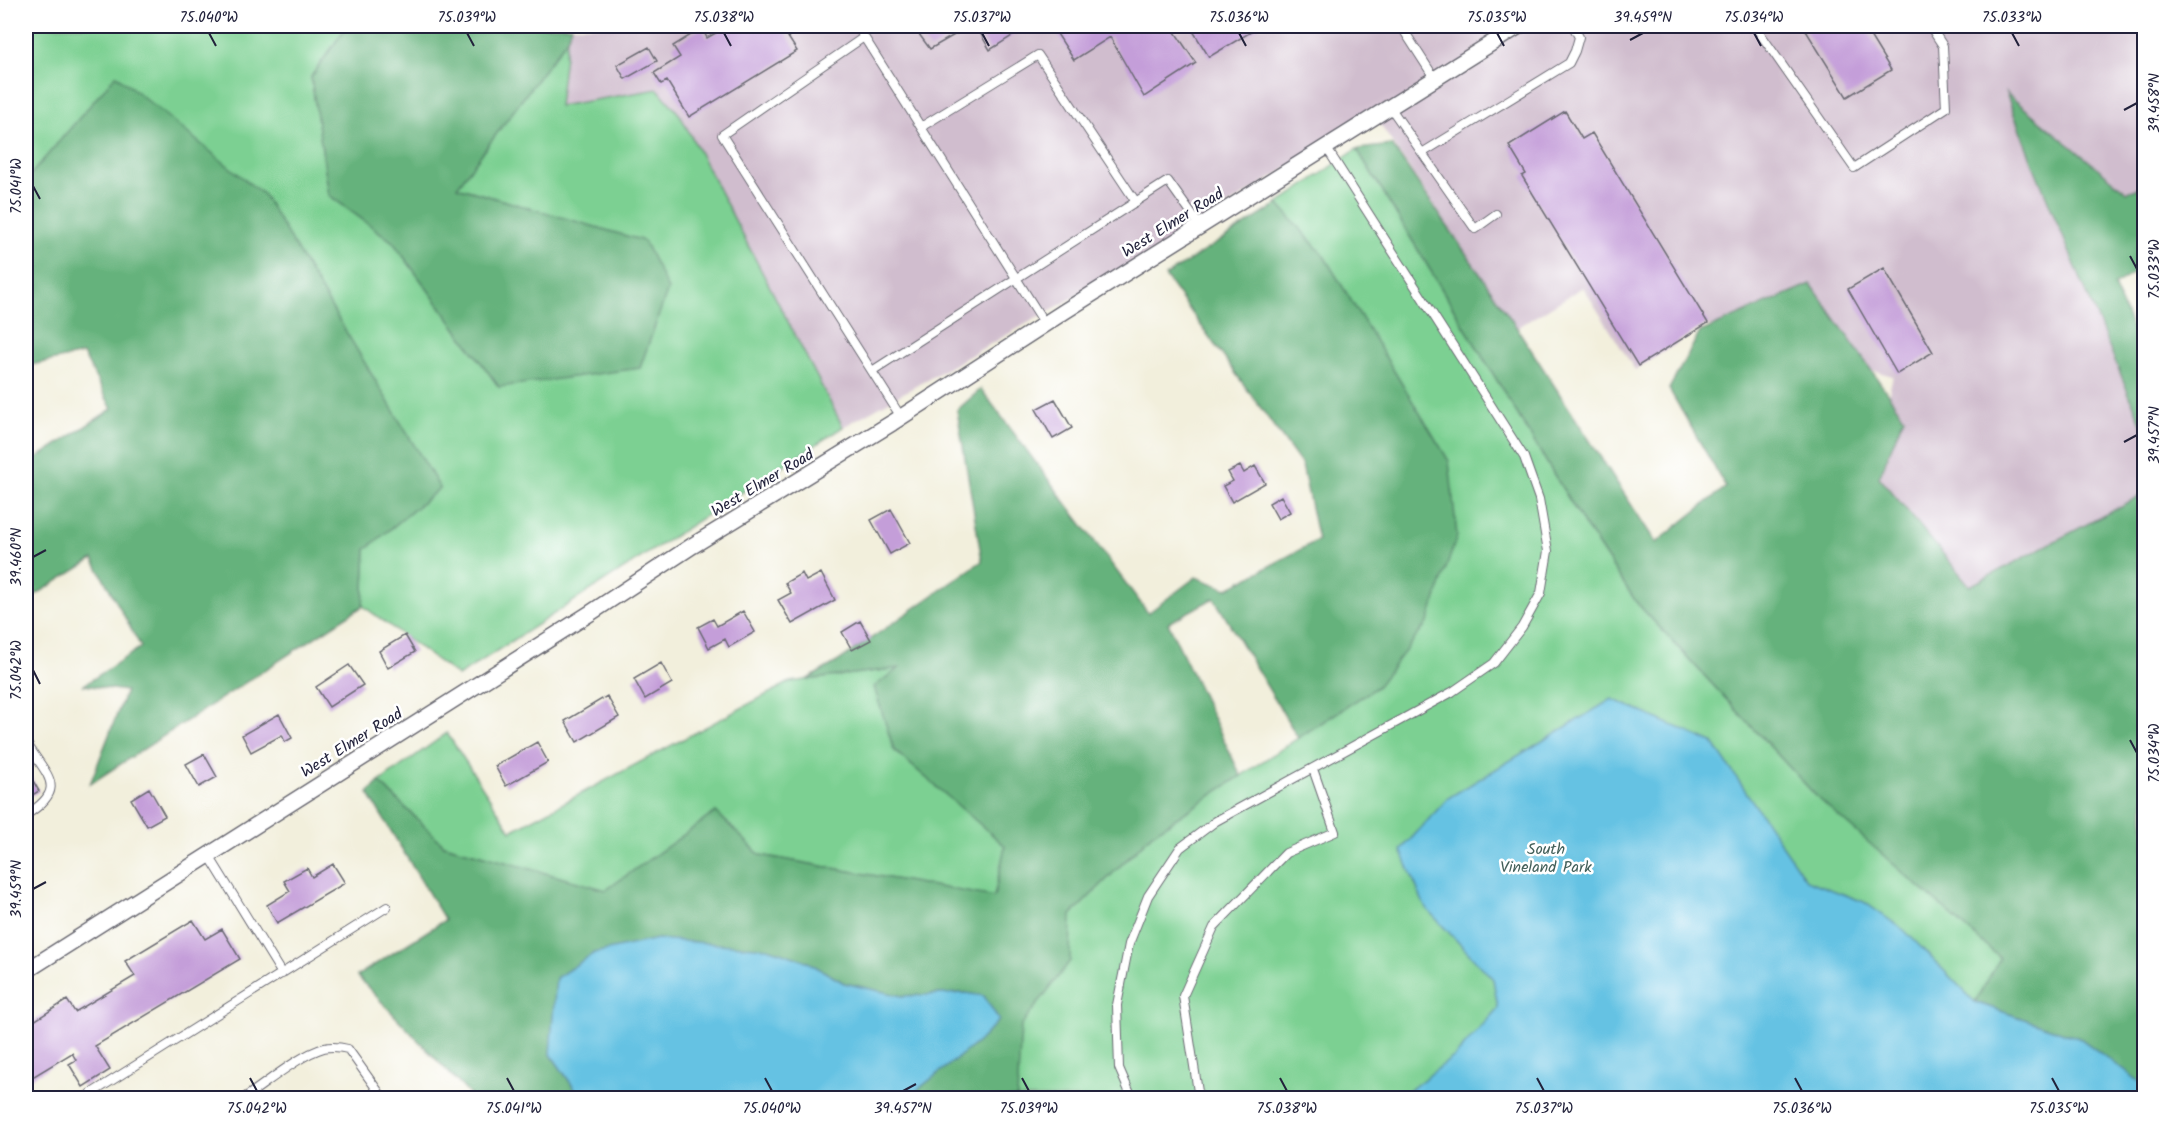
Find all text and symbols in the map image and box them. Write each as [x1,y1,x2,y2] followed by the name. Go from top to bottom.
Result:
[180,6,239,30] text: 75.040°W
[438,6,497,30] text: 75.039°W
[694,6,754,30] text: 75.038°W
[953,6,1011,30] text: 75.037°W
[1209,6,1269,30] text: 75.036°W
[1467,6,1527,30] text: 75.035°W
[1614,6,1672,30] text: 39.459°N
[1724,6,1784,30] text: 75.034°W
[1982,6,2042,30] text: 75.033°W
[2143,73,2167,133] text: 39.458°N
[5,158,29,214] text: 75.041°W
[1117,181,1230,265] street label: West Elmer Road
[2143,239,2167,299] text: 75.033°W
[2143,406,2167,464] text: 39.457°N
[707,442,820,524] street label: West Elmer Road
[5,528,29,586] text: 39.460°N
[5,640,29,700] text: 75.042°W
[296,701,409,785] street label: West Elmer Road
[2143,723,2167,783] text: 75.034°W
[1500,837,1592,880] park label: South Vineland Park
[5,860,29,918] text: 39.459°N
[227,1097,287,1121] text: 75.042°W
[486,1097,542,1121] text: 75.041°W
[743,1097,802,1121] text: 75.040°W
[874,1097,932,1121] text: 39.457°N
[1000,1097,1059,1121] text: 75.039°W
[1257,1097,1317,1121] text: 75.038°W
[1515,1097,1573,1121] text: 75.037°W
[1772,1097,1832,1121] text: 75.036°W
[2029,1097,2089,1121] text: 75.035°W

